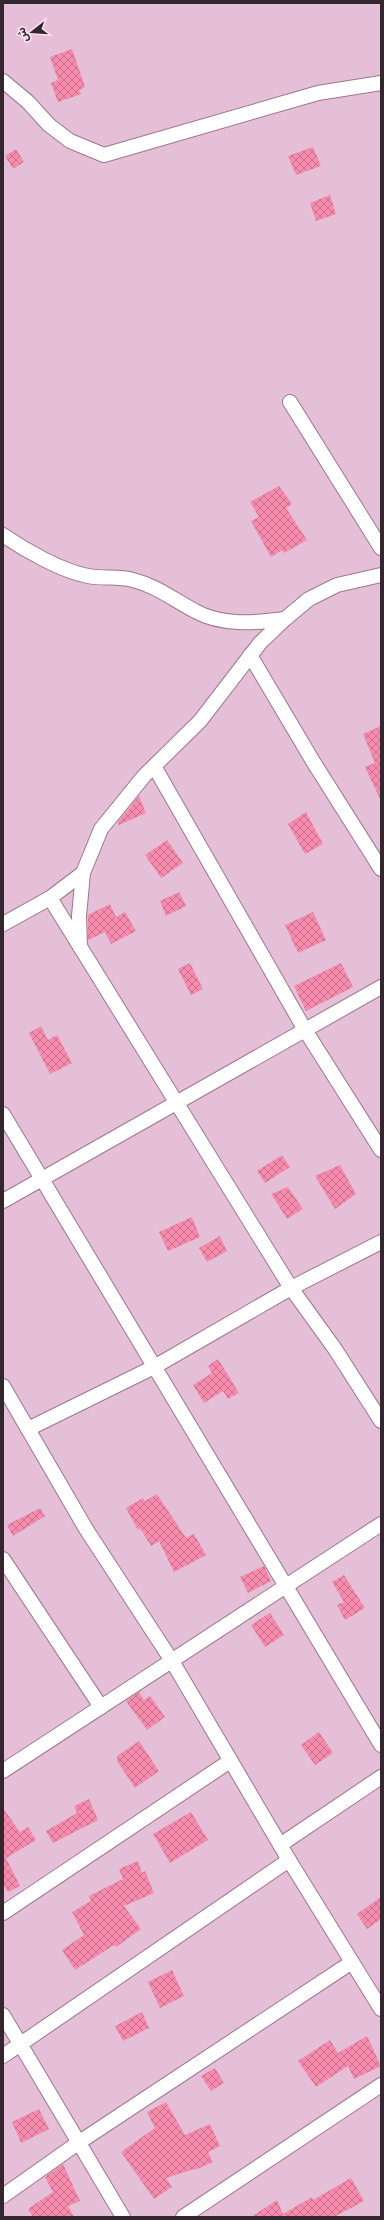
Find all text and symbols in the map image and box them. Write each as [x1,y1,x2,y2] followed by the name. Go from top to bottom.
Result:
[12,12,52,52] north arrow
[14,26,31,44] text: ش

